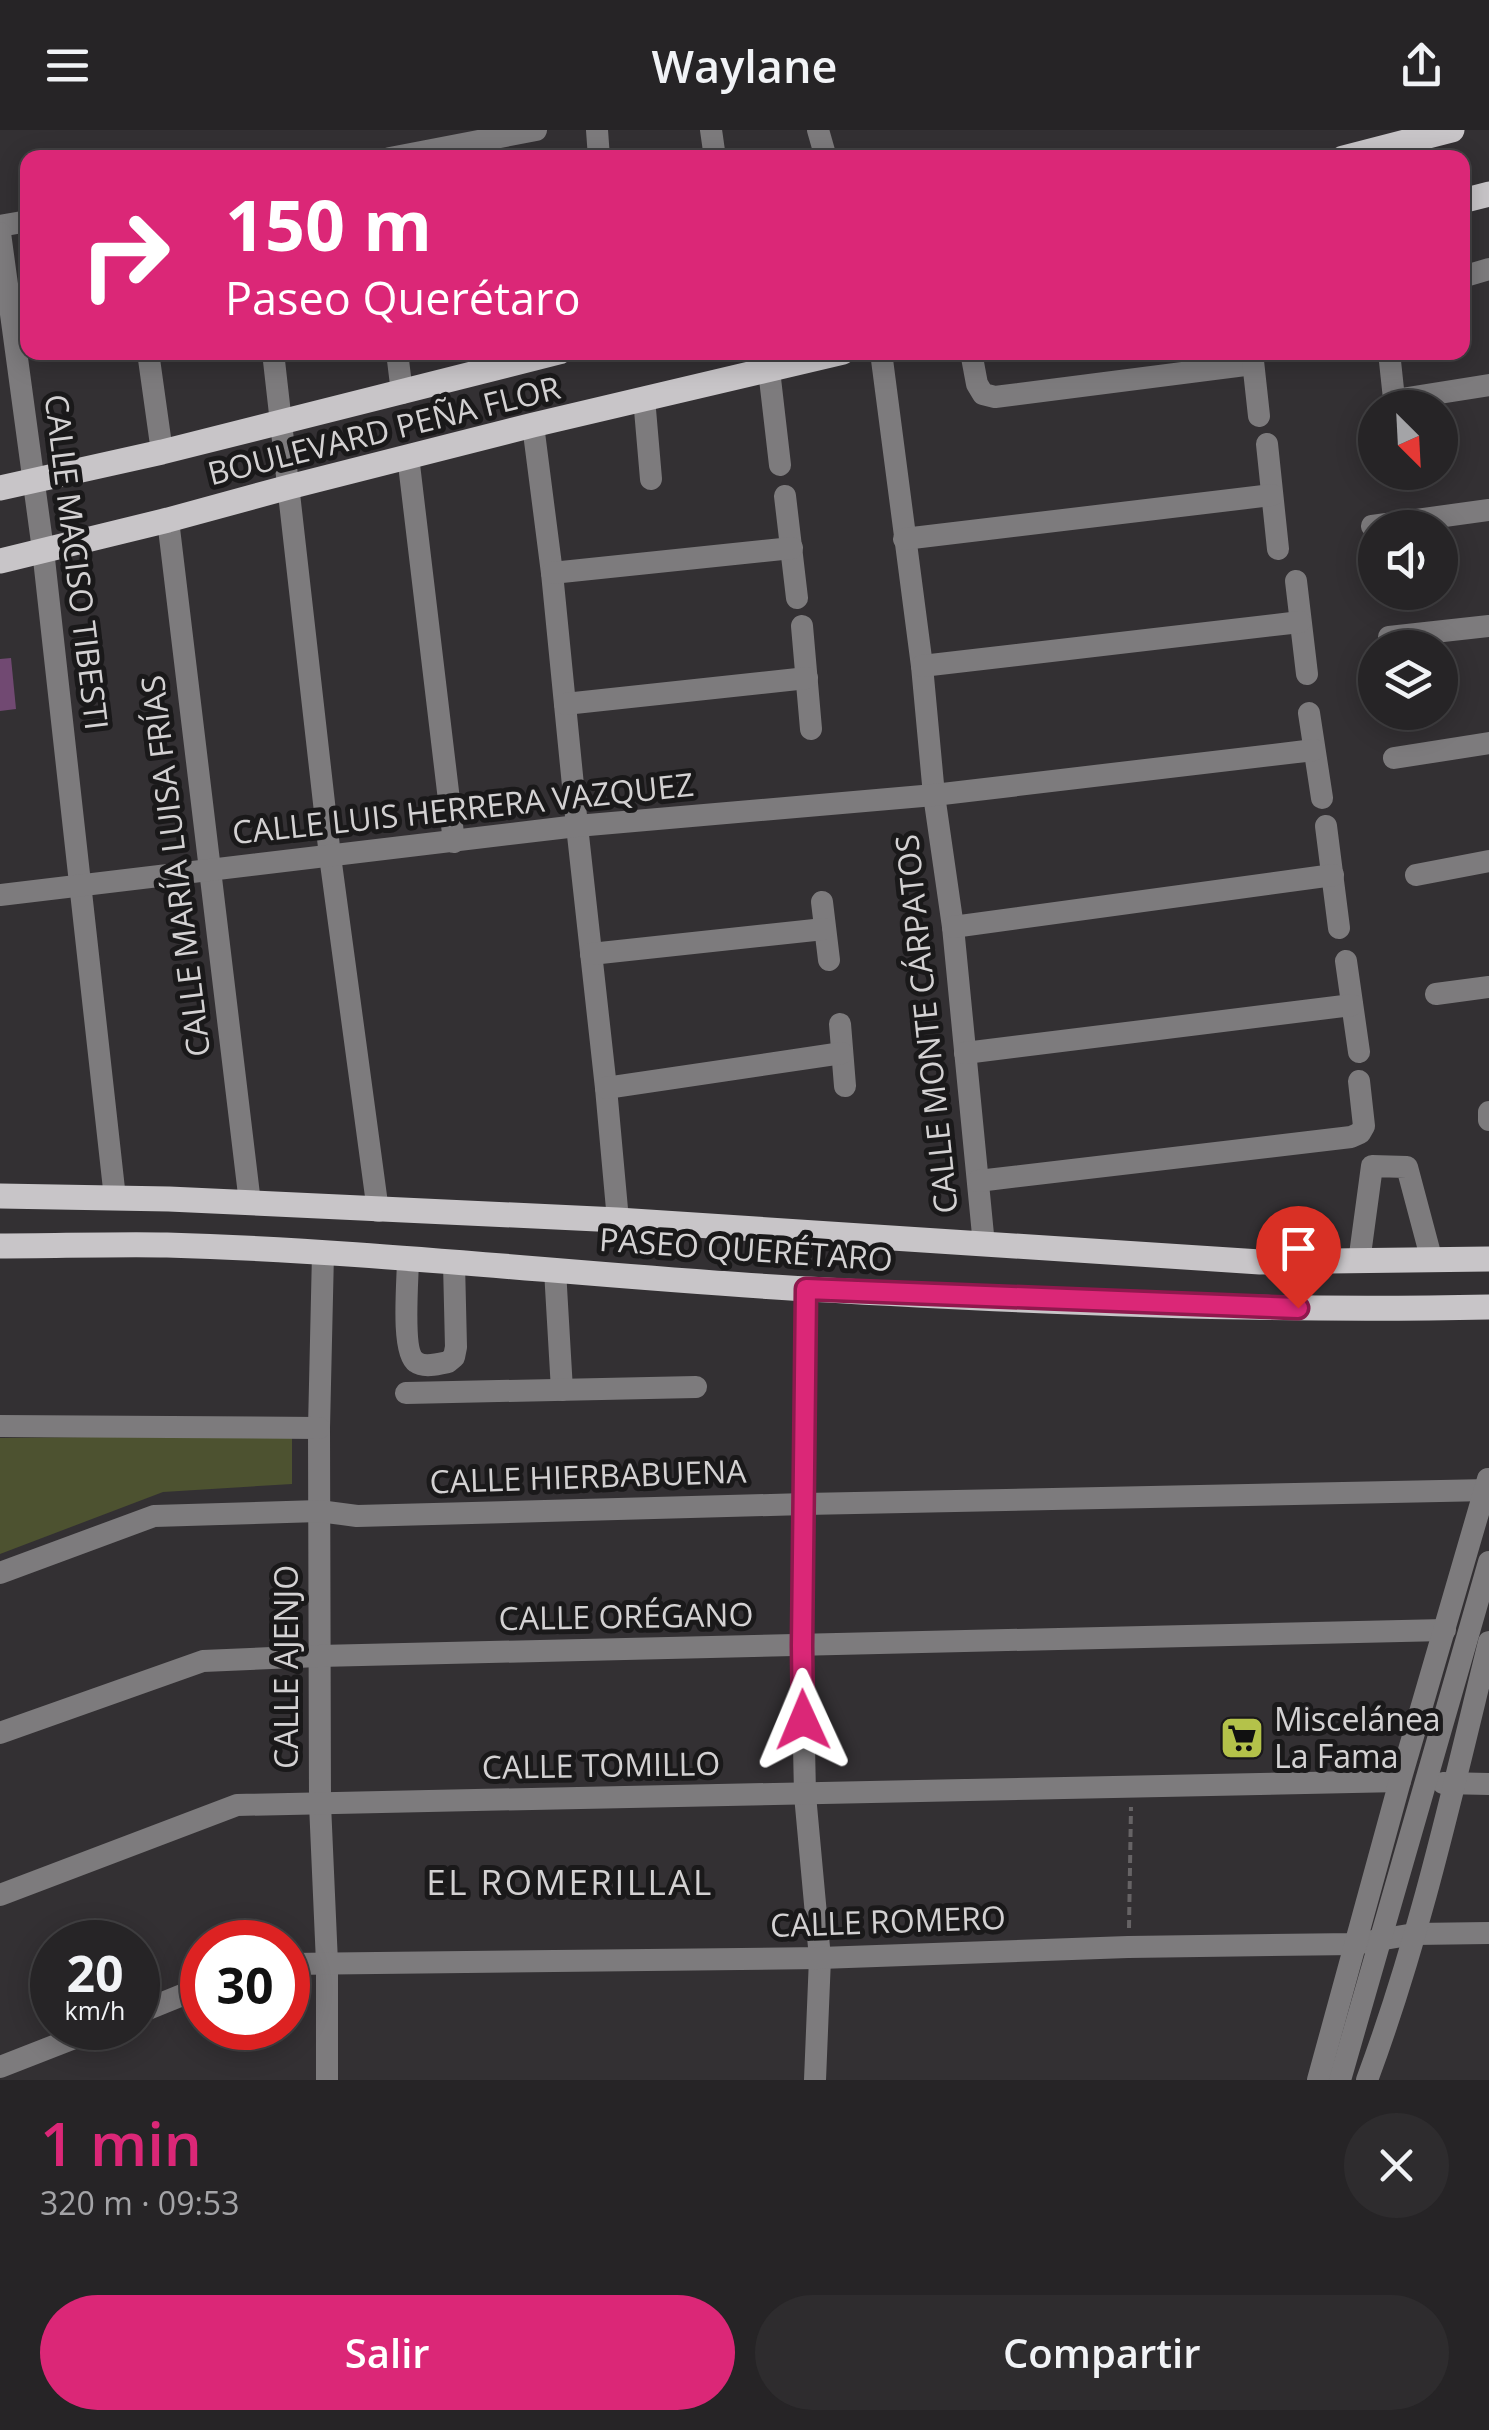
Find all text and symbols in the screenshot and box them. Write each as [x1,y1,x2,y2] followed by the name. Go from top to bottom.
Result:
[652,35,837,96] text: Waylane
[40,38,95,93] icon: menu
[1394,38,1449,93] icon: share
[225,176,432,272] text: 150 m
[60,190,190,320] icon: right
[225,267,581,328] text: Paseo Querétaro
[203,365,564,494] street label: BOULEVARD PEÑA FLOR
[1358,390,1458,490] north arrow
[1358,390,1458,730] map controls
[36,392,119,732] street label: CALLE MACISO TIBESTI
[1358,510,1458,610] button: sound
[1358,630,1458,730] button: layers
[130,673,219,1059] street label: CALLE MARÍA LUISA FRÍAS
[230,762,696,853] street label: CALLE LUIS HERRERA VAZQUEZ
[884,832,967,1216] street label: CALLE MONTE CÁRPATOS
[1256,1206,1341,1309] pin
[598,1217,894,1280] street label: PASEO QUERÉTARO
[1271,1221,1326,1276] icon: arrive
[429,1448,748,1503] street label: CALLE HIERBABUENA
[264,1565,307,1769] street label: CALLE AJENJO
[498,1592,754,1639] street label: CALLE ORÉGANO
[751,1668,855,1772] position arrow
[1274,1697,1441,1777] place label: Miscelánea La Fama
[1219,1715,1265,1761] supermarket icon: Miscelánea La Fama
[481,1741,721,1788] street label: CALLE TOMILLO
[426,1858,714,1905] district label: EL ROMERILLAL
[769,1895,1006,1946] street label: CALLE ROMERO
[180,1920,310,2050] speed limit sign: 30
[66,1939,124,2007] text: 20
[65,1993,125,2027] text: km/h
[40,2102,202,2184] text: 1 min
[1344,2113,1449,2218] button: close
[40,2181,239,2224] text: 320 m · 09:53
[40,2295,735,2410] button: Salir
[755,2295,1449,2410] button: Compartir

